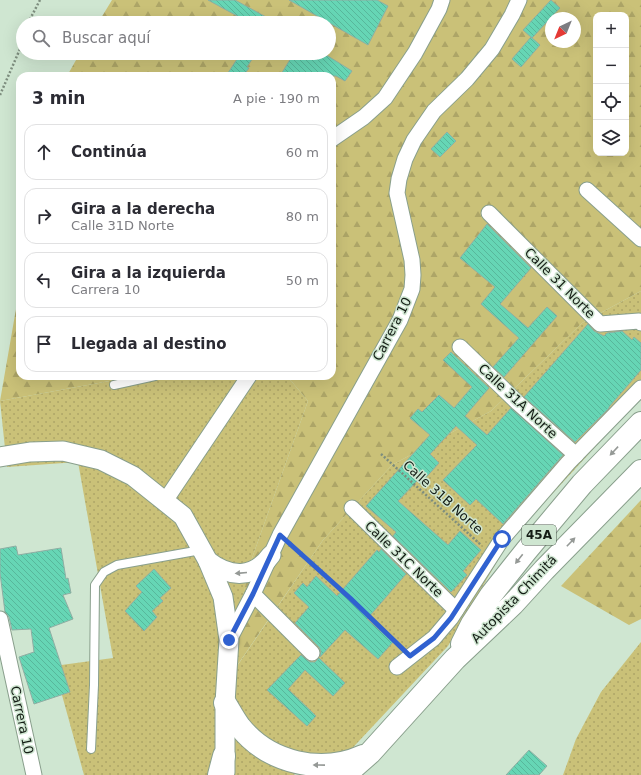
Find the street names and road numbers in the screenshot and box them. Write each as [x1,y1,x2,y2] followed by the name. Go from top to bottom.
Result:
[522,245,598,321] street label: Calle 31 Norte
[370,295,414,363] street label: Carrera 10
[476,361,560,441] street label: Calle 31A Norte
[400,457,486,537] street label: Calle 31B Norte
[362,518,446,600] street label: Calle 31C Norte
[522,525,556,545] road number: 45A
[468,552,560,646] street label: Autopista Chimitá
[7,685,37,755] street label: Carrera 10

